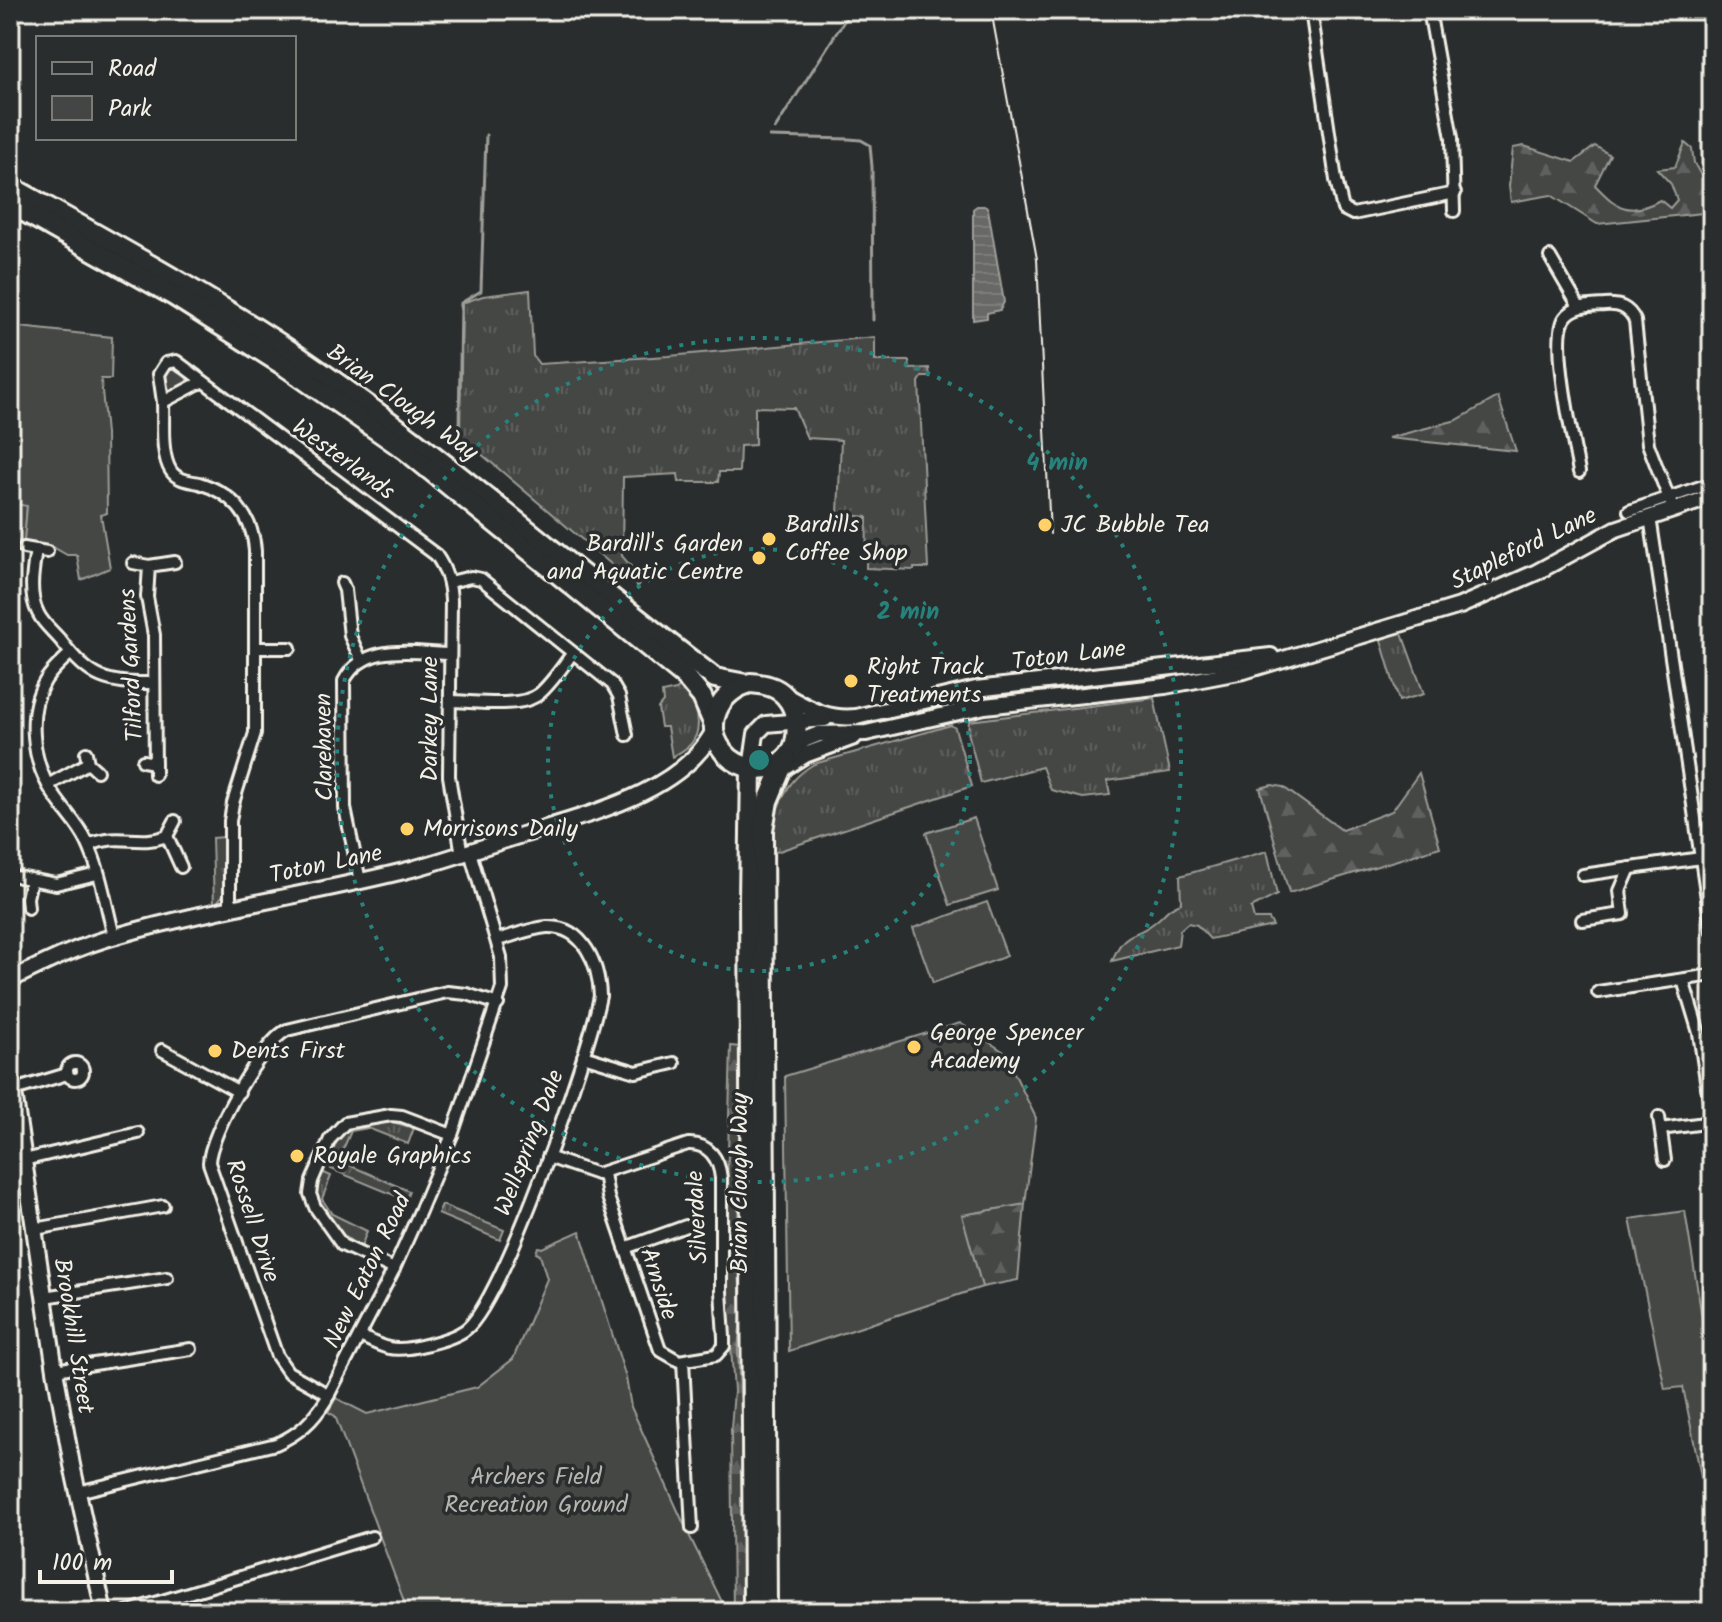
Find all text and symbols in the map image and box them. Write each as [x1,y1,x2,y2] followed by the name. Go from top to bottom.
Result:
[36,36,296,140] legend
[108,50,157,89] text: Road
[108,90,152,129] text: Park
[318,334,487,472] street label: Brian Clough Way
[283,409,403,511] street label: Westerlands
[1026,444,1088,483] text: 4 min
[1444,497,1604,601] street label: Stapleford Lane
[785,506,908,573] place label: Bardills Coffee Shop
[1061,506,1209,545] place label: JC Bubble Tea
[1036,516,1054,534] marker: JC Bubble Tea
[547,525,743,592] place label: Bardill's Garden and Aquatic Centre
[760,530,778,548] marker: Bardills Coffee Shop
[750,549,768,567] marker: Bardill's Garden and Aquatic Centre
[109,587,155,743] street label: Tilford Gardens
[877,593,939,632] text: 2 min
[1010,630,1128,682] street label: Toton Lane
[867,648,985,715] place label: Right Track Treatments
[411,656,450,782] street label: Darkey Lane
[842,672,860,690] marker: Right Track Treatments
[305,693,345,801] street label: Clarehaven
[745,746,773,774] centre of rings
[423,810,578,849] place label: Morrisons Daily
[398,820,416,838] marker: Morrisons Daily
[266,834,386,896] street label: Toton Lane
[930,1014,1085,1081] place label: George Spencer Academy
[231,1032,346,1071] place label: Dents First
[905,1038,923,1056] marker: George Spencer Academy
[206,1042,224,1060] marker: Dents First
[484,1064,576,1222] street label: Wellspring Dale
[721,1092,760,1273] street label: Brian Clough Way
[313,1137,472,1176] place label: Royale Graphics
[288,1147,306,1165] marker: Royale Graphics
[214,1154,290,1288] street label: Rossell Drive
[676,1169,720,1265] street label: Silverdale
[313,1186,423,1355] street label: New Eaton Road
[628,1243,688,1325] street label: Arnside
[41,1255,105,1417] street label: Brookhill Street
[444,1458,629,1525] park label: Archers Field Recreation Ground
[40,1534,172,1584] scale bar
[52,1544,112,1583] text: 100 m

